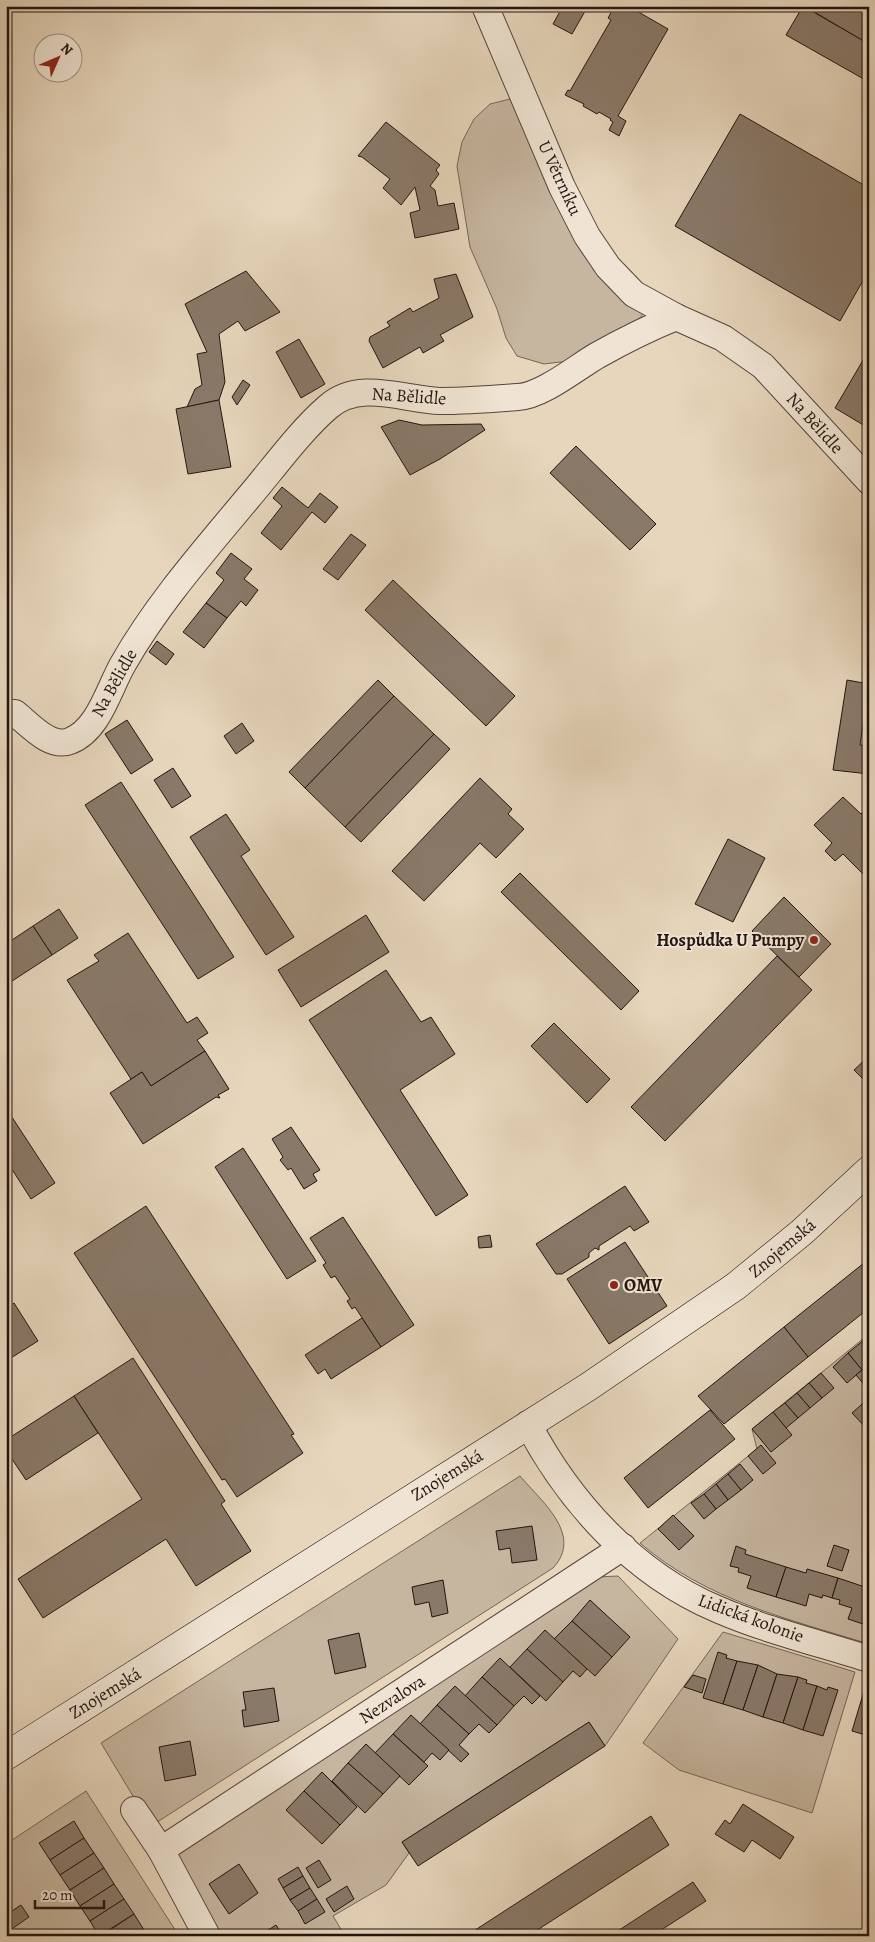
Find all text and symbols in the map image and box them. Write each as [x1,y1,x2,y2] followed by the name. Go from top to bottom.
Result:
[32,32,82,82] north arrow
[57,39,77,59] text: N
[532,137,588,220] street label: U Větrníku
[371,381,447,411] street label: Na Bělidle
[781,387,849,459] street label: Na Bělidle
[85,644,143,722] street label: Na Bělidle
[656,928,805,952] place label: Hospůdka U Pumpy
[808,934,820,946] marker: Hospůdka U Pumpy
[743,1212,821,1283] street label: Znojemská
[624,1273,663,1297] place label: OMV
[608,1279,620,1291] marker: OMV
[406,1443,488,1507] street label: Znojemská
[695,1588,807,1648] street label: Lidická kolonie
[64,1661,146,1725] street label: Znojemská
[354,1668,430,1729] street label: Nezvalova
[35,1877,104,1909] scale bar
[42,1885,73,1905] text: 20 m

